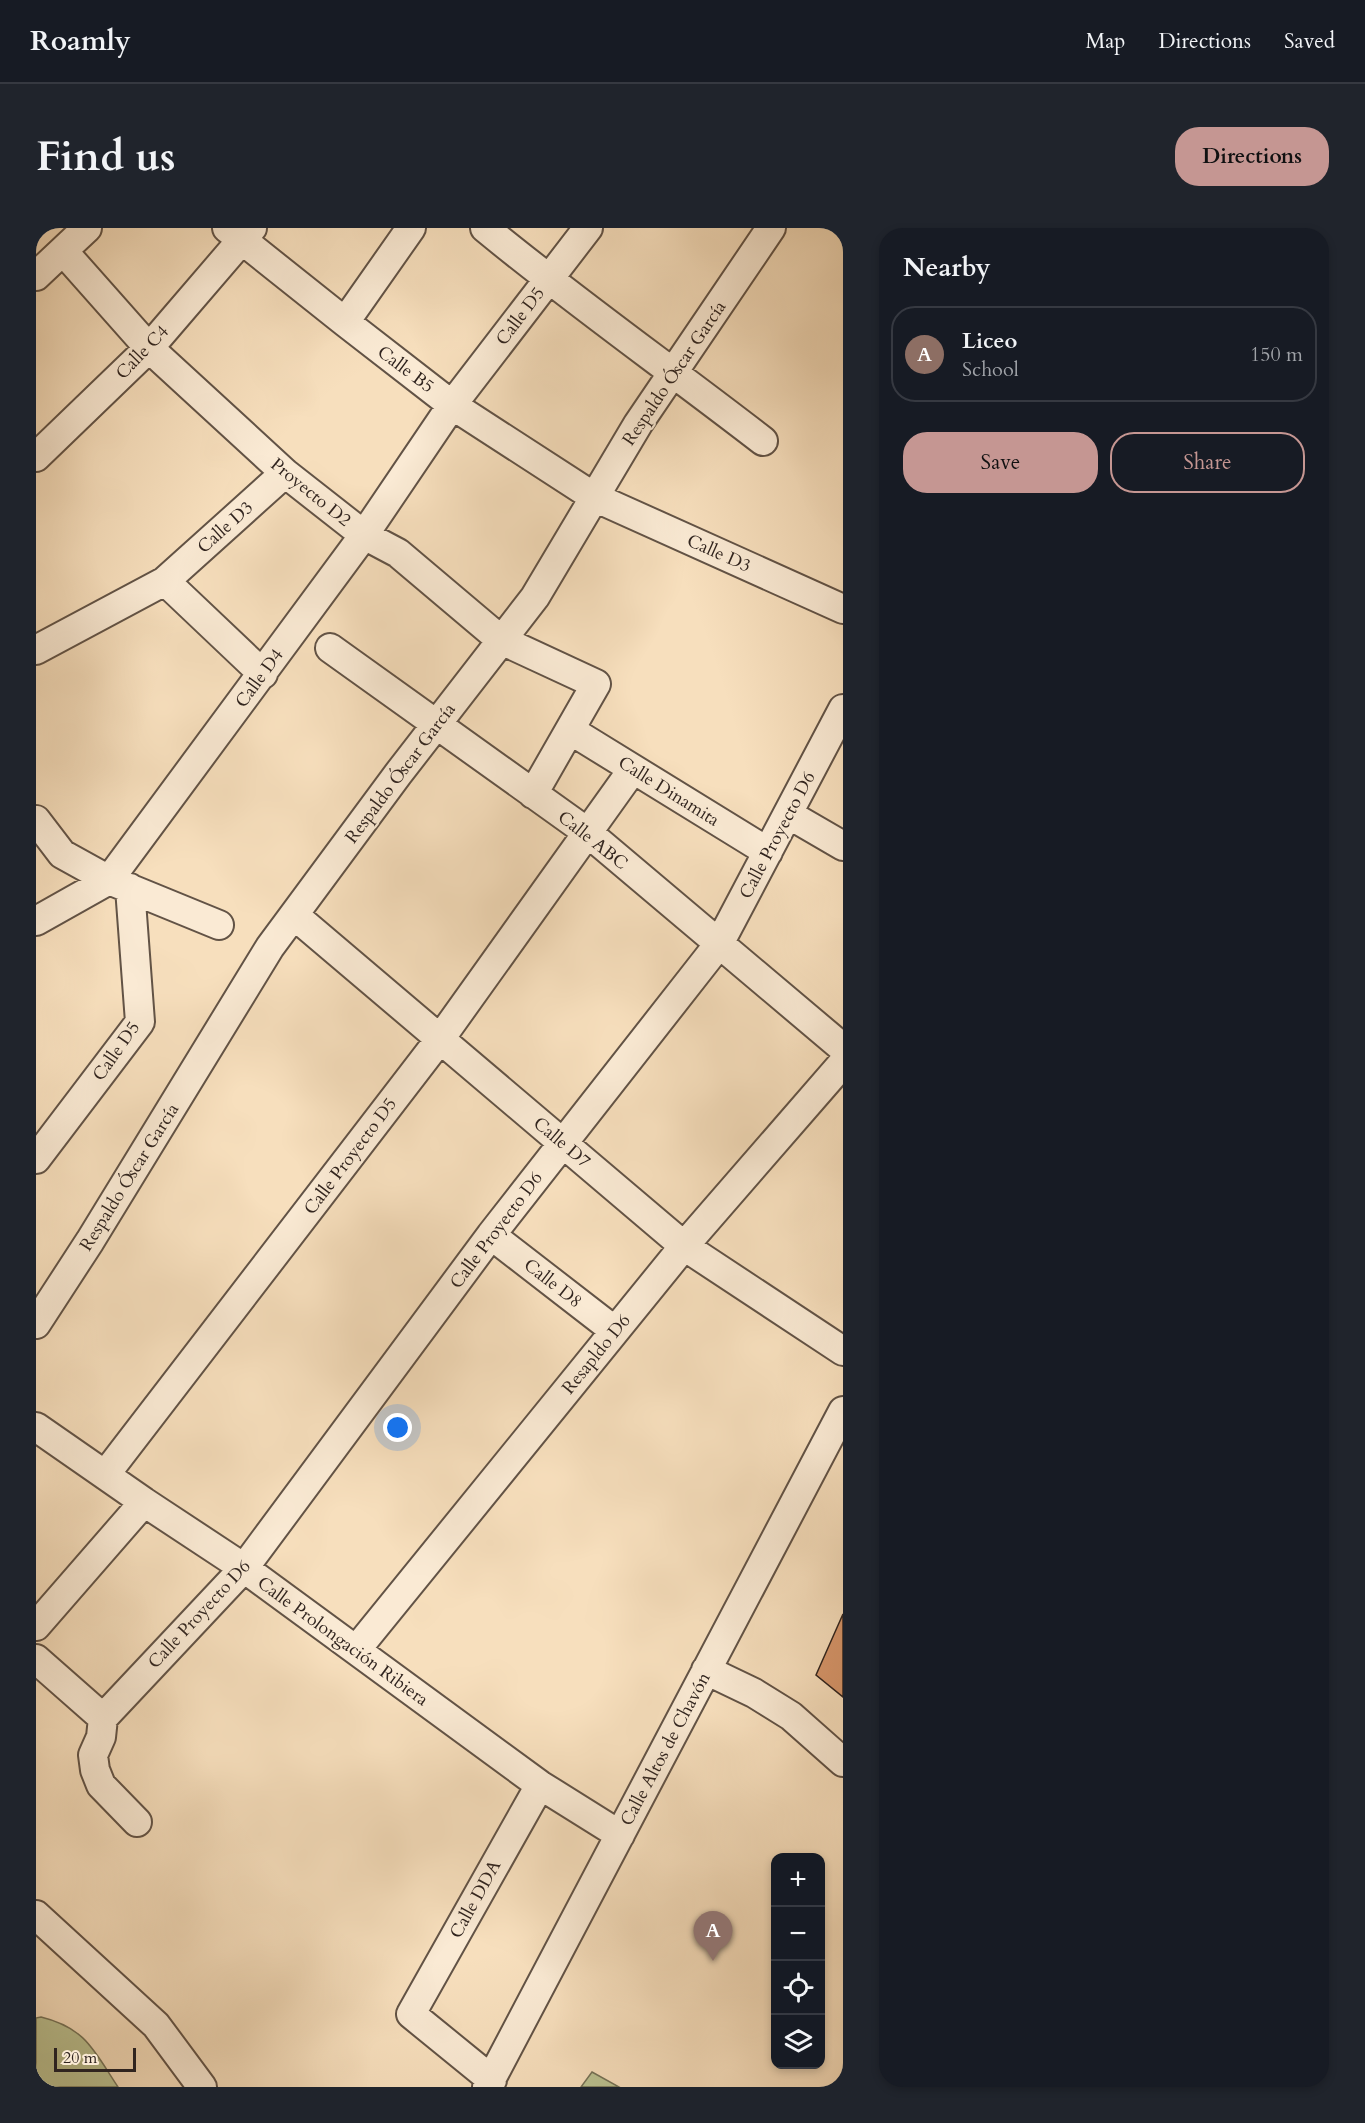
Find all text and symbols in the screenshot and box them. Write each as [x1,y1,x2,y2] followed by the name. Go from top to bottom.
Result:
[30,22,131,60] text: Roamly
[1085,27,1125,56] text: Map
[1158,27,1251,56] text: Directions
[1284,27,1335,56] text: Saved
[1175,127,1329,186] button: Directions
[36,128,176,185] text: Find us
[903,250,991,285] text: Nearby
[490,282,551,351] street label: Calle D5
[617,296,732,451] street label: Respaldo Óscar García
[110,320,175,385] street label: Calle C4
[962,326,1017,356] text: Liceo
[372,340,439,399] street label: Calle B5
[917,341,932,368] text: A
[1250,341,1303,368] text: 150 m
[962,356,1019,383] text: School
[903,432,1098,493] button: Save
[1110,432,1305,493] button: Share
[265,452,356,533] street label: Proyecto D2
[192,495,259,559] street label: Calle D3
[683,528,755,579] street label: Calle D3
[229,644,289,713] street label: Calle D4
[339,698,462,849] street label: Respaldo Óscar García
[613,750,724,833] street label: Calle Dinamita
[733,767,821,903] street label: Calle Proyecto D6
[552,805,633,876] street label: Calle ABC
[87,1016,146,1086] street label: Calle D5
[298,1093,403,1220] street label: Calle Proyecto D5
[74,1098,185,1256] street label: Respaldo Óscar García
[528,1111,596,1174] street label: Calle D7
[444,1167,549,1294] street label: Calle Proyecto D6
[518,1253,587,1314] street label: Calle D8
[556,1309,636,1400] street label: Resapldo D6
[383,1413,412,1442] your location
[142,1554,256,1674] street label: Calle Proyecto D6
[252,1571,434,1712] street label: Calle Prolongación Ribiera
[614,1667,717,1830] street label: Calle Altos de Chavón
[771,1853,825,2069] map controls
[771,1853,825,1907] button: +
[444,1856,507,1943] street label: Calle DDA
[771,1907,825,1961] button: −
[694,1912,732,1961] pin: A
[771,1961,825,2015] button: locate
[771,2015,825,2069] button: layers
[54,2045,136,2072] scale bar
[63,2047,97,2069] text: 20 m

